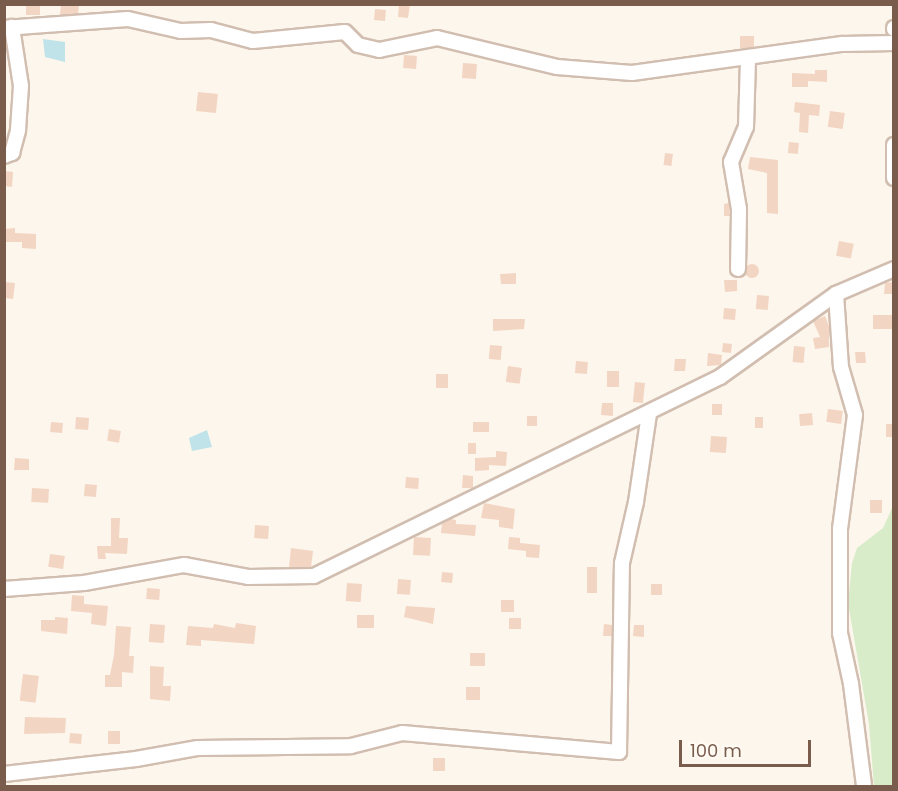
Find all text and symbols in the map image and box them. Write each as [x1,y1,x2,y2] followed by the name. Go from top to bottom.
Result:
[682,728,814,766] scale bar
[690,738,742,763] text: 100 m

